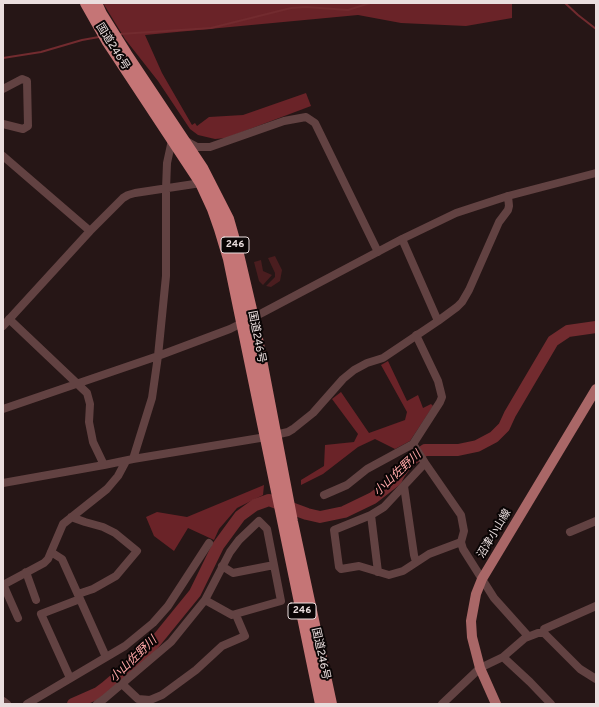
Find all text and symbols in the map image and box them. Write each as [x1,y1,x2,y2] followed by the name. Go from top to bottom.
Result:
[92,21,132,73] street label: 国道246号
[221,237,249,253] road number: 246
[244,310,268,364] street label: 国道246号
[371,448,425,500] water label: 小山佐野川
[475,507,515,561] street label: 沼津小山線
[288,603,316,619] road number: 246
[308,627,332,681] street label: 国道246号
[107,634,161,686] water label: 小山佐野川

